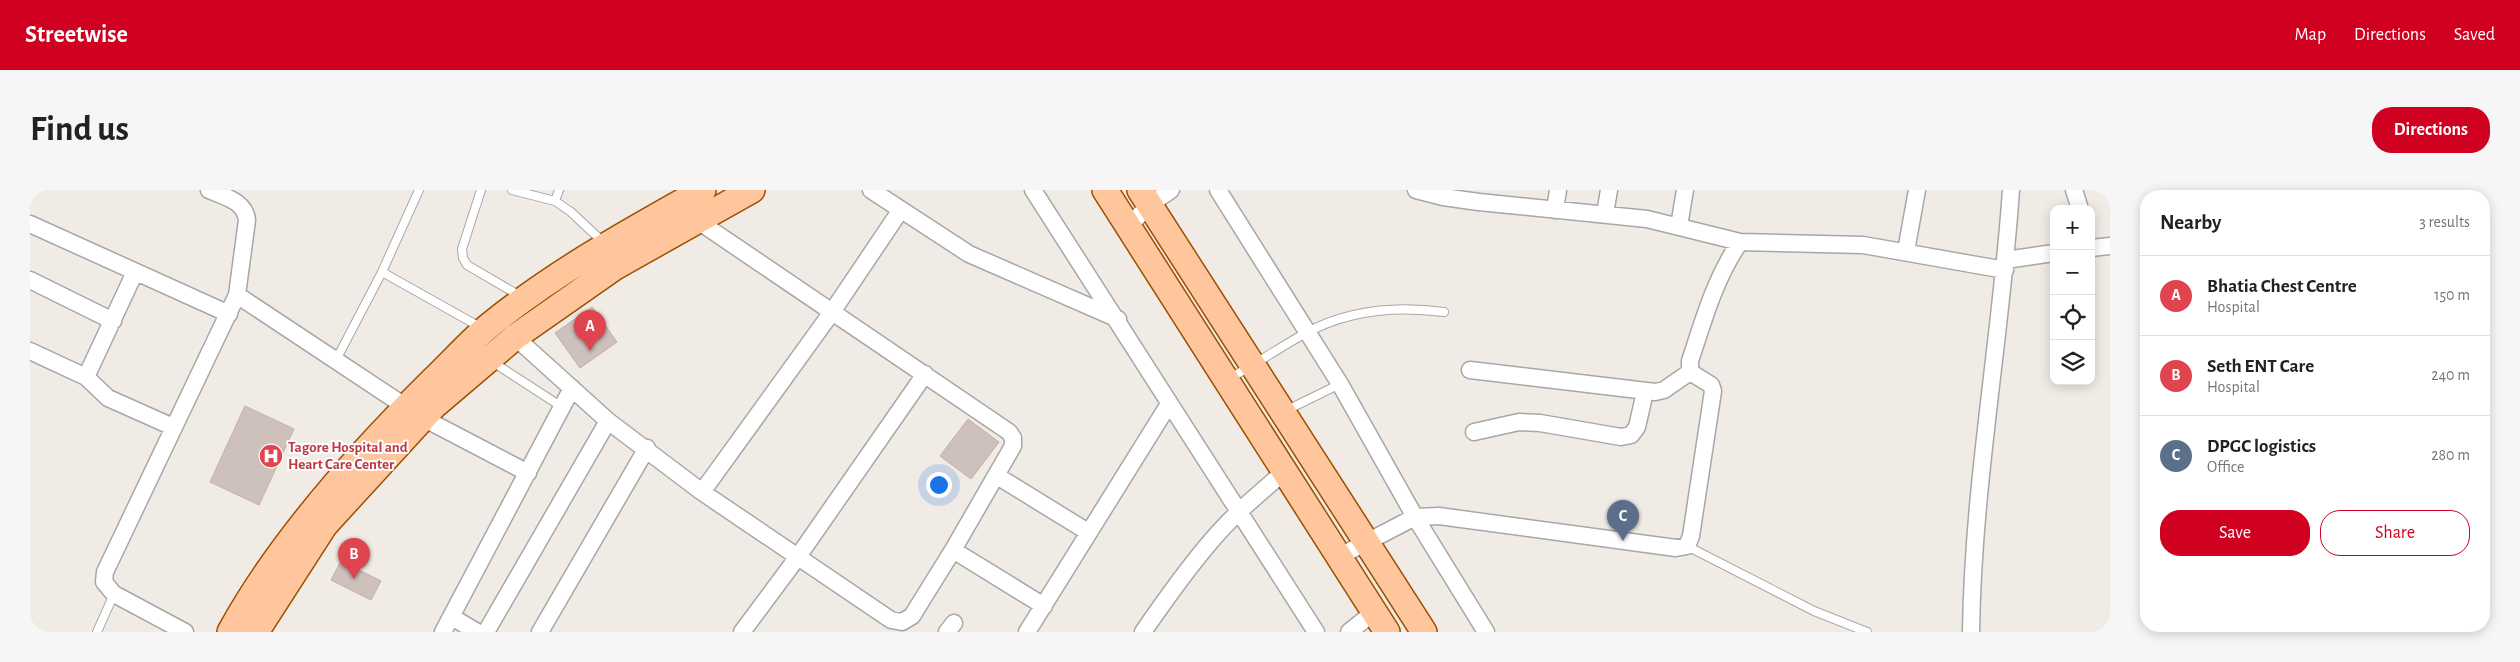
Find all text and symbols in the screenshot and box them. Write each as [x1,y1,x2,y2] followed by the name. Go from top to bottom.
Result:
[25,23,128,47] text: Streetwise
[2295,26,2326,44] text: Map
[2354,26,2426,44] text: Directions
[2454,26,2495,44] text: Saved
[2372,107,2490,153] button: Directions
[30,112,129,147] text: Find us
[2050,205,2095,385] map controls
[2050,205,2095,250] button: +
[2160,212,2221,233] text: Nearby
[2419,214,2470,230] text: 3 results
[2050,250,2095,295] button: −
[2207,277,2357,296] text: Bhatia Chest Centre
[2171,287,2181,303] text: A
[2434,287,2470,303] text: 150 m
[2050,295,2095,340] button: locate
[2207,299,2260,315] text: Hospital
[574,310,606,351] pin: A
[2050,340,2095,385] button: layers
[2207,357,2314,376] text: Seth ENT Care
[2171,367,2181,383] text: B
[2431,367,2470,383] text: 240 m
[2207,379,2260,395] text: Hospital
[2207,437,2316,456] text: DPGC logistics
[288,440,408,472] place label: Tagore Hospital and Heart Care Center
[258,443,284,469] hospital icon: Tagore Hospital and Heart Care Center
[2172,447,2180,463] text: C
[2431,447,2470,463] text: 280 m
[2207,459,2244,475] text: Office
[926,472,952,498] your location
[1607,500,1639,541] pin: C
[2160,510,2310,556] button: Save
[2320,510,2470,556] button: Share
[338,538,370,579] pin: B

